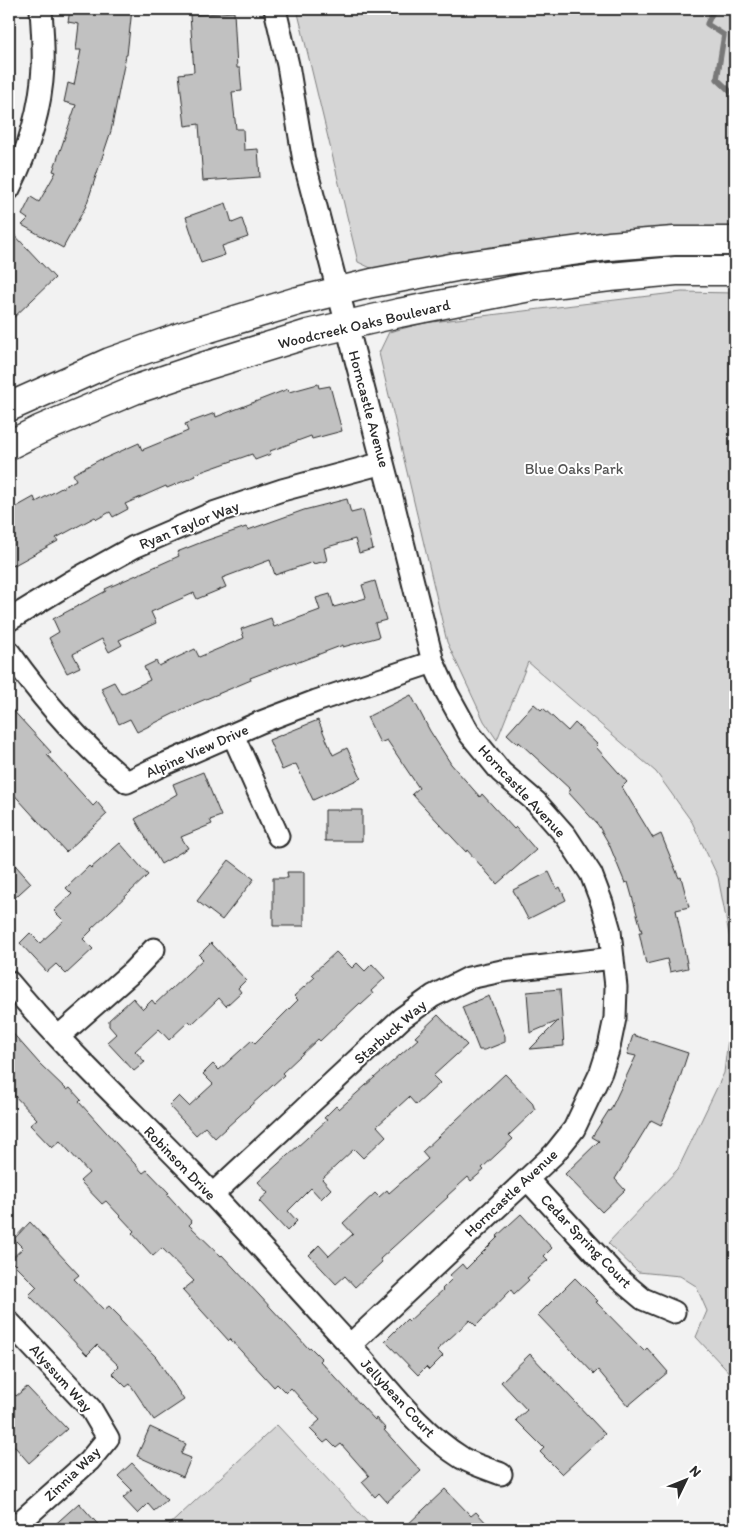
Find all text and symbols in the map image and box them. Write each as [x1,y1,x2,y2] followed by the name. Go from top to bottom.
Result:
[276,295,453,353] street label: Woodcreek Oaks Boulevard
[345,348,393,470] street label: Horncastle Avenue
[525,460,624,478] park label: Blue Oaks Park
[136,497,242,553] street label: Ryan Taylor Way
[143,720,251,782] street label: Alpine View Drive
[474,741,570,841] street label: Horncastle Avenue
[350,996,430,1068] street label: Starbuck Way
[140,1122,220,1204] street label: Robinson Drive
[461,1145,561,1241] street label: Horncastle Avenue
[537,1190,636,1292] street label: Cedar Spring Court
[26,1340,96,1416] street label: Alyssum Way
[357,1355,439,1441] street label: Jellybean Court
[40,1443,104,1505] street label: Zinnia Way
[662,1456,712,1506] north arrow
[686,1462,705,1481] text: N

